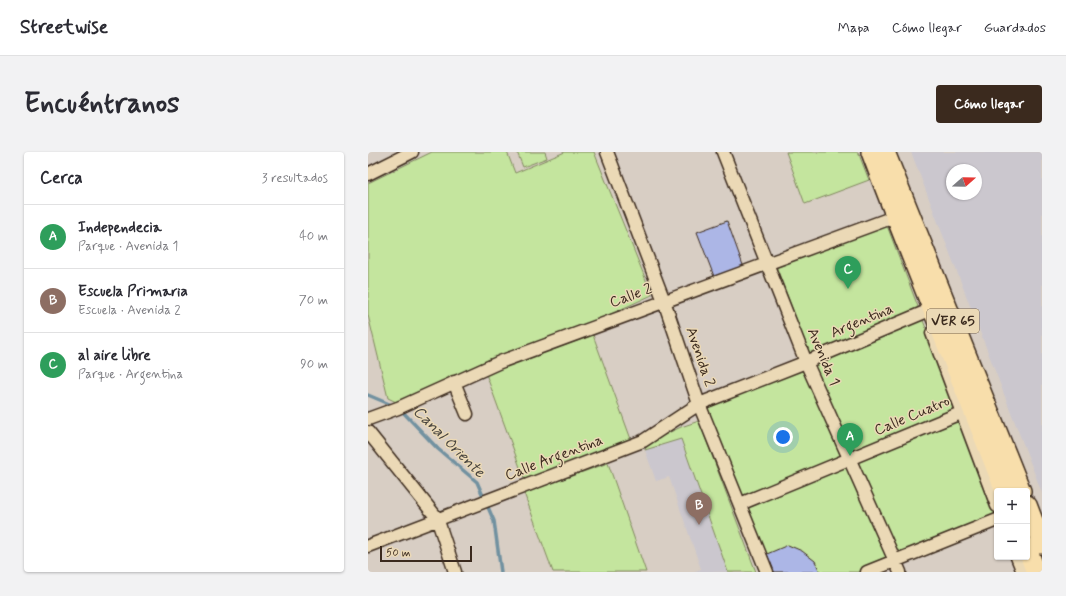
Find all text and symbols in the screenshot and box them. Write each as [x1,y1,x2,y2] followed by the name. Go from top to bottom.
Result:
[20,15,108,40] text: Streetwise
[838,19,870,37] text: Mapa
[892,19,962,37] text: Cómo llegar
[984,19,1046,37] text: Guardados
[936,85,1042,123] button: Cómo llegar
[24,86,180,123] text: Encuéntranos
[946,164,982,200] north arrow
[40,167,83,189] text: Cerca
[262,170,328,187] text: 3 resultados
[78,218,162,238] text: Independecia
[49,228,57,245] text: A
[299,228,328,245] text: 40 m
[78,238,178,255] text: Parque · Avenida 1
[835,256,861,289] pin: C
[607,279,655,313] street label: Calle 2
[78,282,188,302] text: Escuela Primaria
[49,292,57,309] text: B
[299,292,328,309] text: 70 m
[827,299,897,344] street label: Argentina
[78,302,181,319] text: Escuela · Avenida 2
[927,309,979,333] road number: VER 65
[680,325,720,389] street label: Avenida 2
[802,325,844,389] street label: Avenida 1
[78,346,151,366] text: al aire libre
[48,356,58,373] text: C
[300,356,328,373] text: 90 m
[78,366,183,383] text: Parque · Argentina
[871,391,953,441] street label: Calle Cuatro
[408,401,490,483] water label: Canal Oriente
[837,423,863,456] pin: A
[773,427,793,447] your location
[502,430,606,487] street label: Calle Argentina
[994,488,1030,560] map controls
[994,488,1030,524] button: +
[686,492,712,525] pin: B
[994,524,1030,560] button: −
[380,544,472,563] scale bar
[386,546,411,560] text: 50 m

